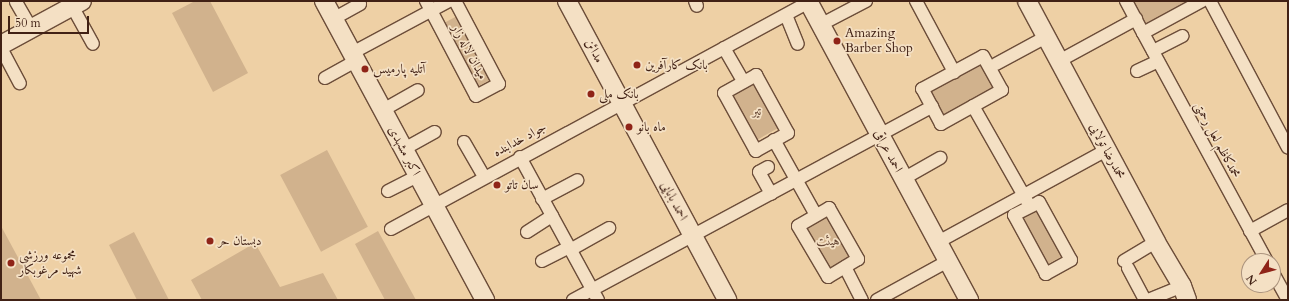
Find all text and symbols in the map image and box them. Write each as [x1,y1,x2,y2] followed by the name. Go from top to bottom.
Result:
[10,8,91,34] scale bar
[15,15,41,31] text: 50 m
[448,22,490,82] street label: میدان لاله زار
[845,26,913,57] place label: Amazing Barber Shop
[581,36,607,66] street label: مدائن
[832,36,842,46] marker: Amazing Barber Shop
[645,57,708,73] place label: بانک کارآفرین
[632,60,642,70] marker: بانک کارآفرین
[373,61,425,77] place label: آتلیه پارمیس
[360,64,370,74] marker: آتلیه پارمیس
[599,86,639,102] place label: بانک ملی
[586,89,596,99] marker: بانک ملی
[1190,99,1244,181] street label: محمدکاظم لعل رحمتی
[752,103,762,119] park label: تیر
[491,119,549,161] street label: جواد خدابنده
[637,119,666,135] place label: ماه بانو
[1086,120,1128,182] street label: محمدرضا تولایی
[624,122,634,132] marker: ماه بانو
[384,123,424,179] street label: اکبر مشهدی
[870,127,906,175] street label: احمد عراقی
[505,177,539,193] place label: سان تاتو
[657,179,691,223] street label: احمد بابایی
[492,180,502,190] marker: سان تاتو
[218,233,262,249] place label: دبستان حر
[816,233,840,249] park label: هیئت
[205,236,215,246] marker: دبستان حر
[19,248,82,279] place label: مجموعه ورزشی شهید مرغوبکار
[1241,253,1281,293] north arrow
[6,258,16,268] marker: مجموعه ورزشی شهید مرغوبکار
[1243,271,1261,288] text: N

